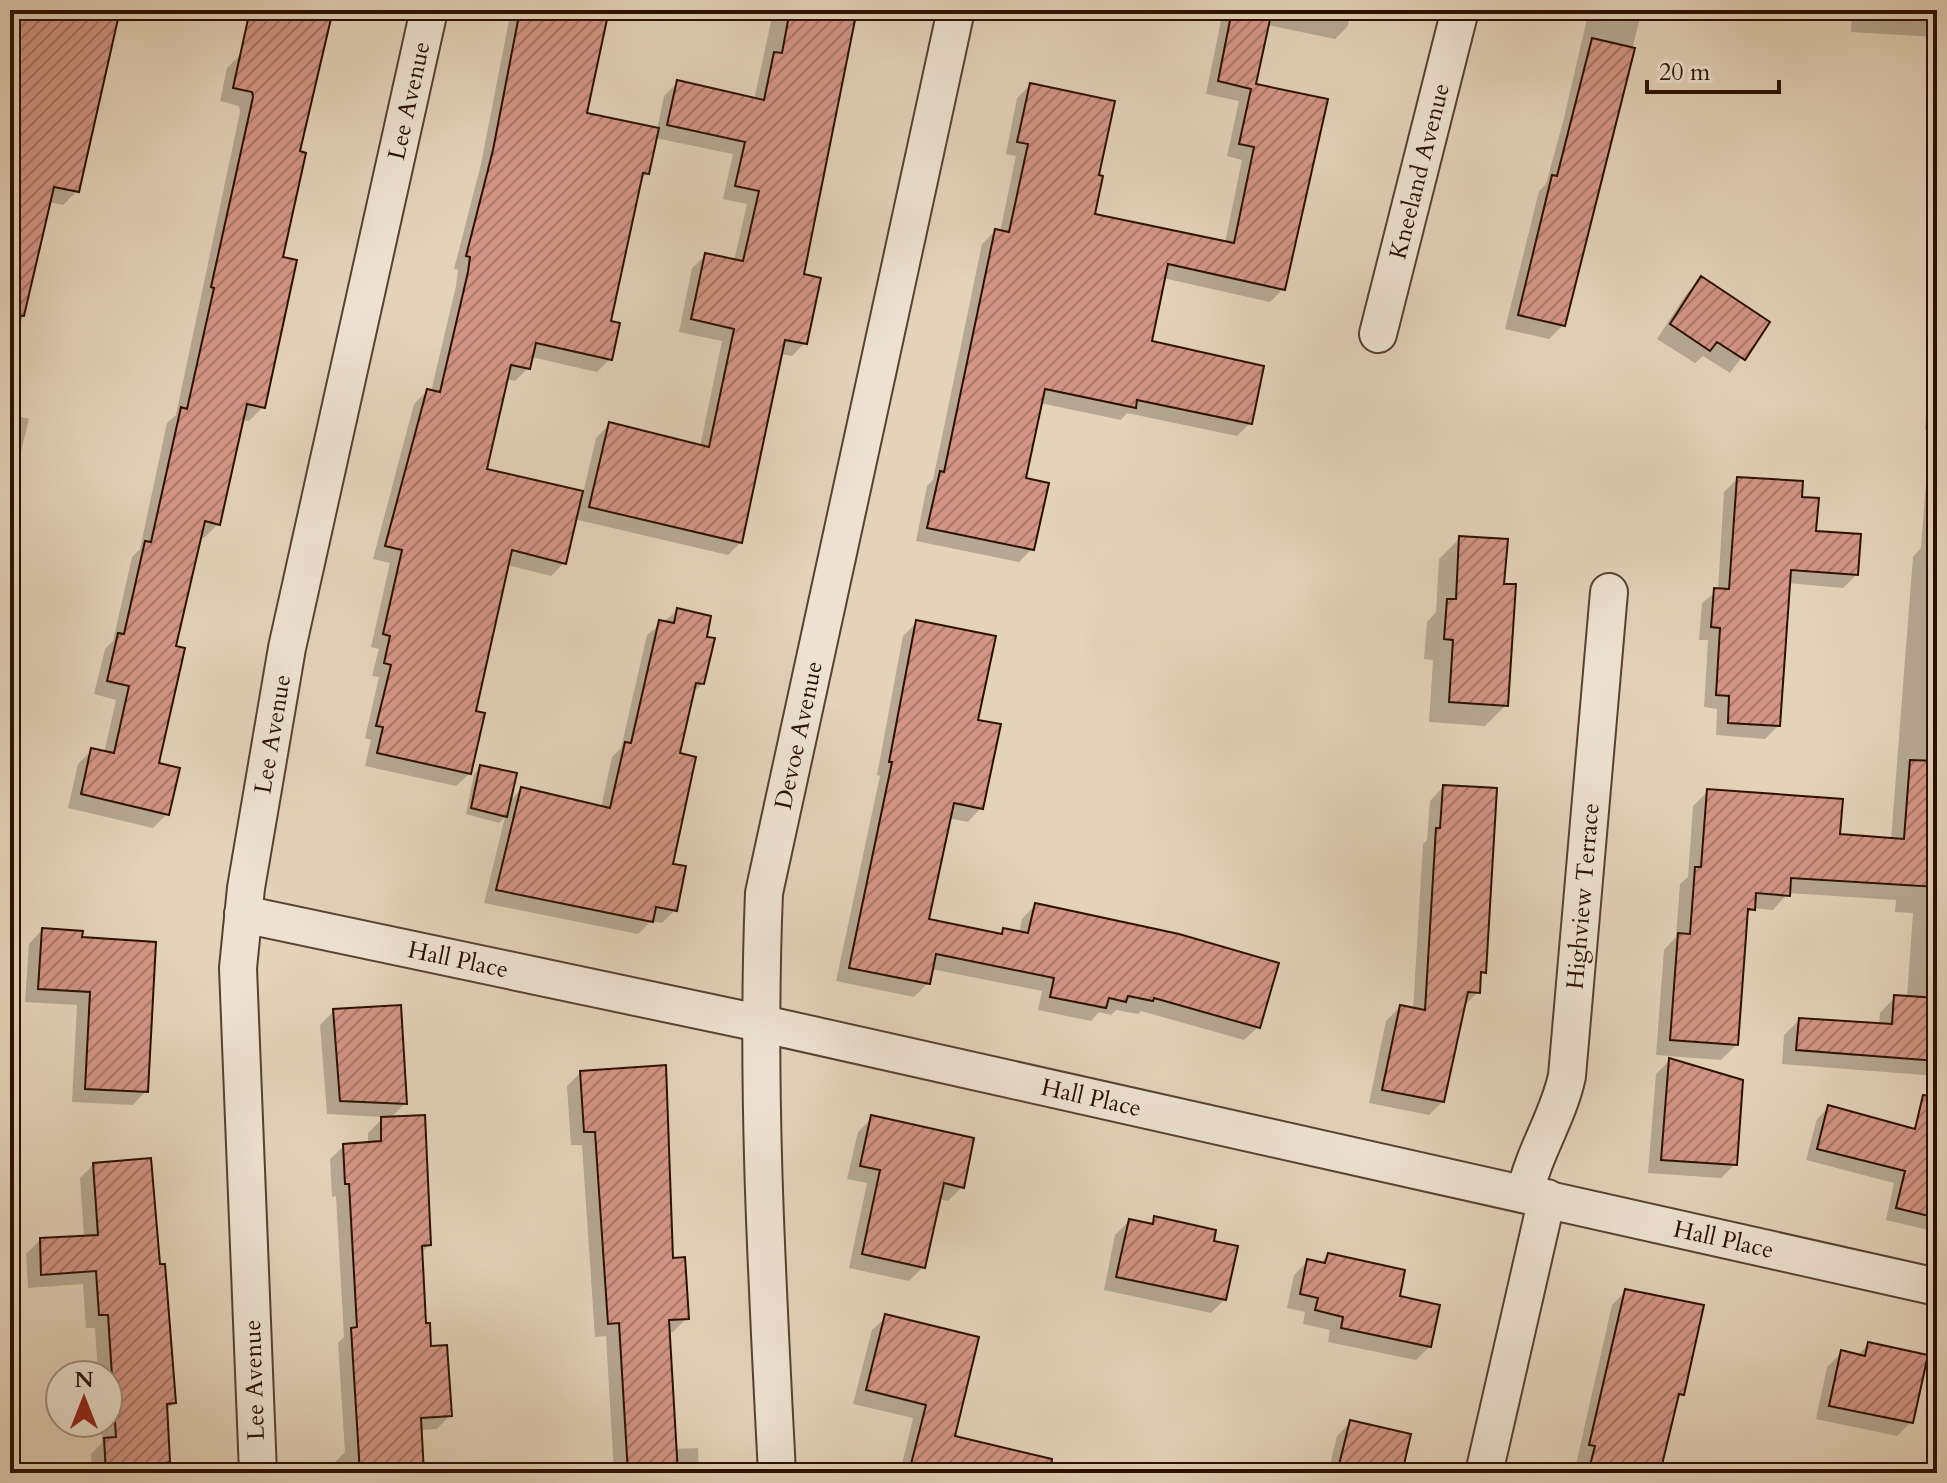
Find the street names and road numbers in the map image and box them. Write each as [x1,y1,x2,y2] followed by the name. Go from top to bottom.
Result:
[380,38,439,163] street label: Lee Avenue
[1382,80,1458,263] street label: Kneeland Avenue
[767,658,831,812] street label: Devoe Avenue
[246,672,299,796] street label: Lee Avenue
[1559,801,1608,991] street label: Highview Terrace
[405,933,511,987] street label: Hall Place
[1038,1071,1144,1125] street label: Hall Place
[1670,1212,1777,1267] street label: Hall Place
[236,1319,273,1441] street label: Lee Avenue

